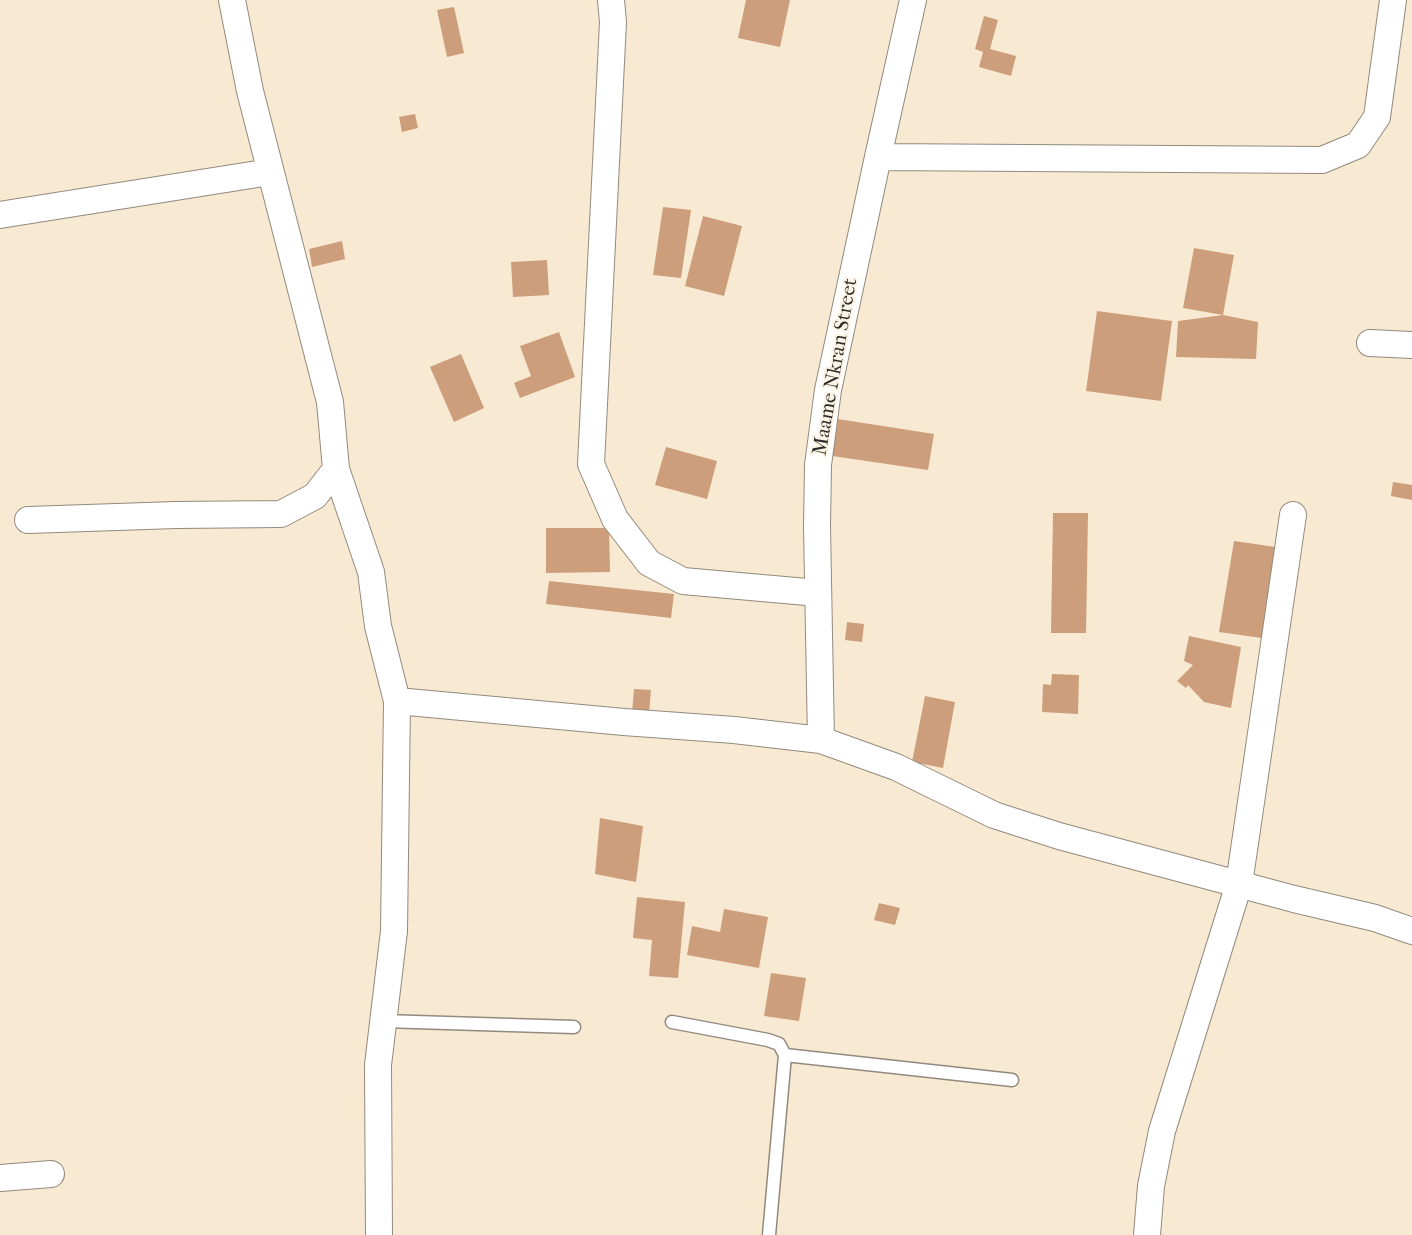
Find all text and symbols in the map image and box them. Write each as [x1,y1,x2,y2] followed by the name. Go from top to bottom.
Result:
[809,277,863,457] street label: Maame Nkran Street

